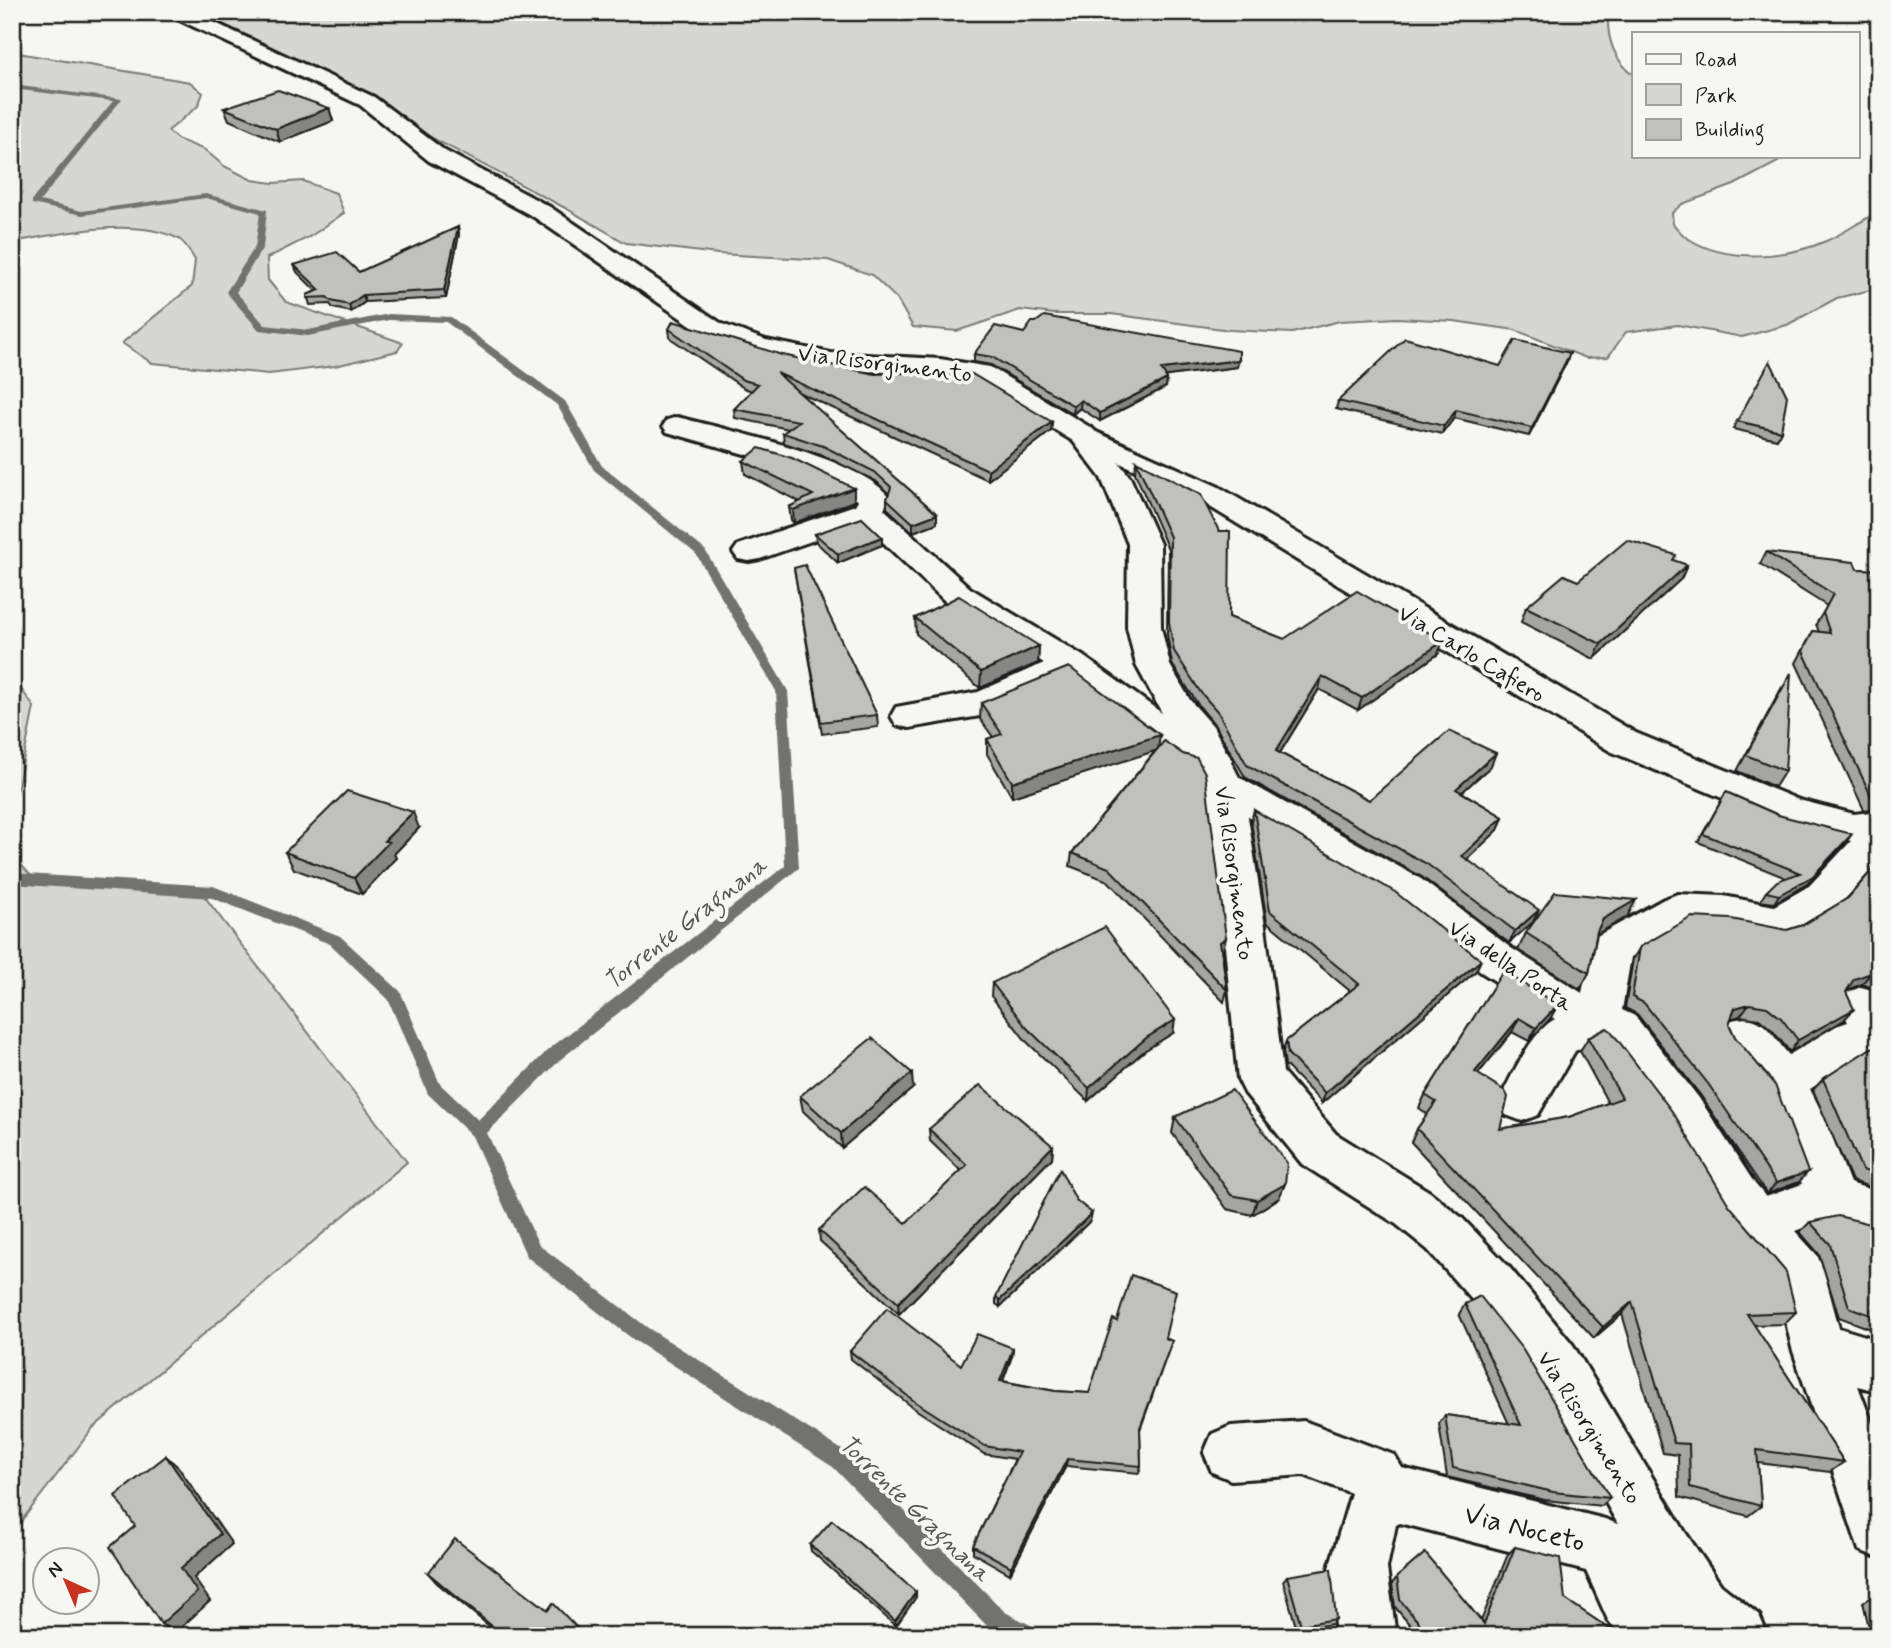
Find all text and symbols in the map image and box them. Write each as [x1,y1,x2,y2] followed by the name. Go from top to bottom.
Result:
[1632,32,1860,158] legend
[1695,46,1737,74] text: Road
[1695,82,1737,110] text: Park
[1695,116,1765,146] text: Building
[796,339,974,391] street label: Via Risorgimento
[1392,599,1550,710] street label: Via Carlo Cafiero
[1206,784,1260,962] street label: Via Risorgimento
[598,850,777,1000] water label: Torrente Gragnana
[1442,914,1578,1019] street label: Via della Porta
[1529,1346,1647,1510] street label: Via Risorgimento
[830,1429,997,1592] water label: Torrente Gragnana
[1460,1497,1589,1562] street label: Via Noceto
[32,1546,102,1616] north arrow
[42,1556,68,1583] text: N

